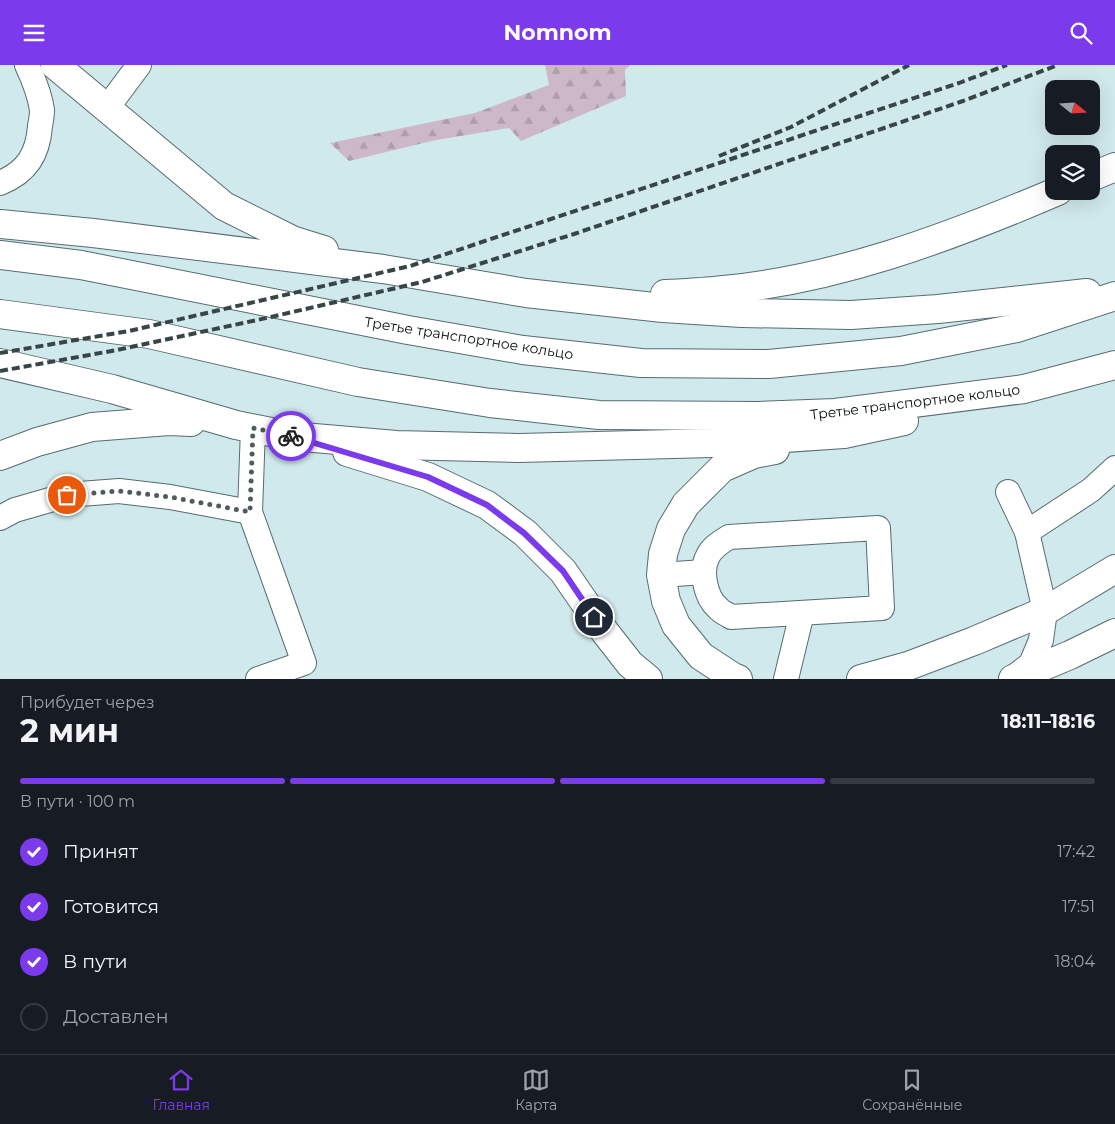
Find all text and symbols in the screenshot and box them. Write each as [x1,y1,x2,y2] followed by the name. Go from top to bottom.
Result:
[20,19,48,47] icon: menu
[503,19,612,46] text: Nomnom
[1067,19,1095,47] icon: search
[1045,80,1100,135] north arrow
[1045,80,1100,200] map controls
[1045,145,1100,200] button: layers
[363,313,575,363] street label: Третье транспортное кольцо
[809,380,1021,424] street label: Третье транспортное кольцо
[266,411,316,461] courier
[277,422,305,450] icon: bike
[46,474,88,516] pin
[53,481,81,509] icon: bag
[573,596,615,638] pin
[580,603,608,631] icon: home
[20,693,155,712] text: Прибудет через
[1002,710,1095,733] text: 18:11–18:16
[20,711,119,750] text: 2 мин
[20,792,135,811] text: В пути · 100 m
[20,838,48,866] icon: check
[63,840,138,863] text: Принят
[1057,842,1095,861] text: 17:42
[20,893,48,921] icon: check
[63,895,159,918] text: Готовится
[1062,897,1095,916] text: 17:51
[20,948,48,976] icon: check
[63,950,128,973] text: В пути
[1054,952,1095,971] text: 18:04
[63,1005,169,1028] text: Доставлен
[153,1066,210,1114] tab: Главная
[515,1066,557,1114] tab: Карта
[862,1066,962,1114] tab: Сохранённые

